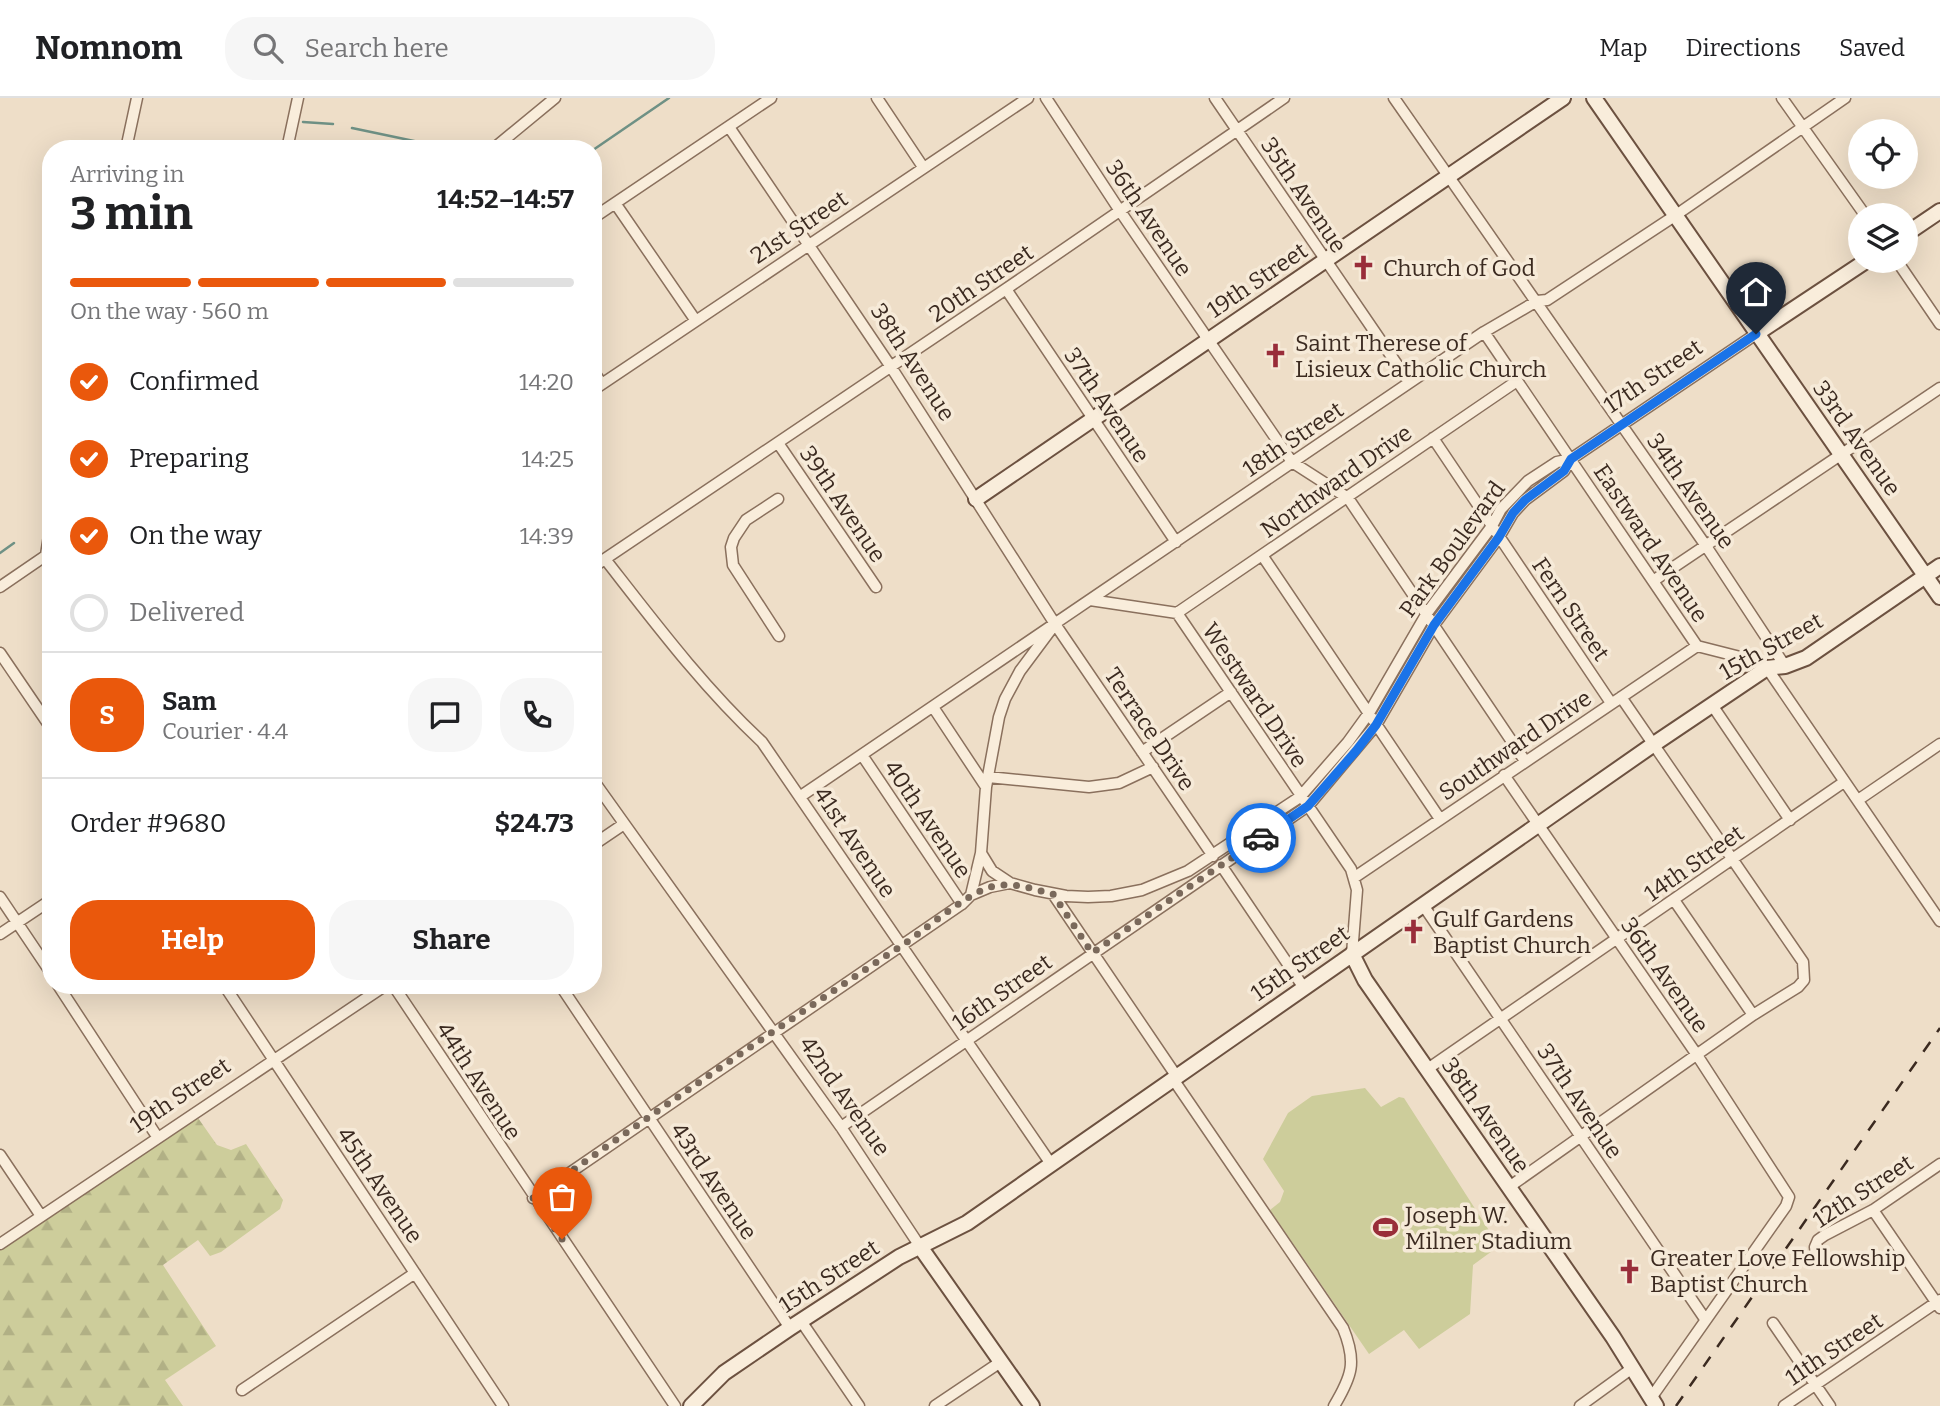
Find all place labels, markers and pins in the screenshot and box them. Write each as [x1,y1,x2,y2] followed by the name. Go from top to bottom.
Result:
[1349,254,1377,282] church icon: Church of God
[1383,254,1536,282] place label: Church of God
[1726,262,1786,334] pin
[1295,329,1547,383] place label: Saint Therese of Lisieux Catholic Church
[1261,342,1289,370] church icon: Saint Therese of Lisieux Catholic Church
[1433,905,1591,959] place label: Gulf Gardens Baptist Church
[1399,918,1427,946] church icon: Gulf Gardens Baptist Church
[532,1167,592,1239] pin
[1404,1201,1572,1255] place label: Joseph W. Milner Stadium
[1371,1214,1399,1242] sports icon: Joseph W. Milner Stadium
[1650,1244,1905,1298] place label: Greater Love Fellowship Baptist Church
[1616,1257,1644,1285] church icon: Greater Love Fellowship Baptist Church

